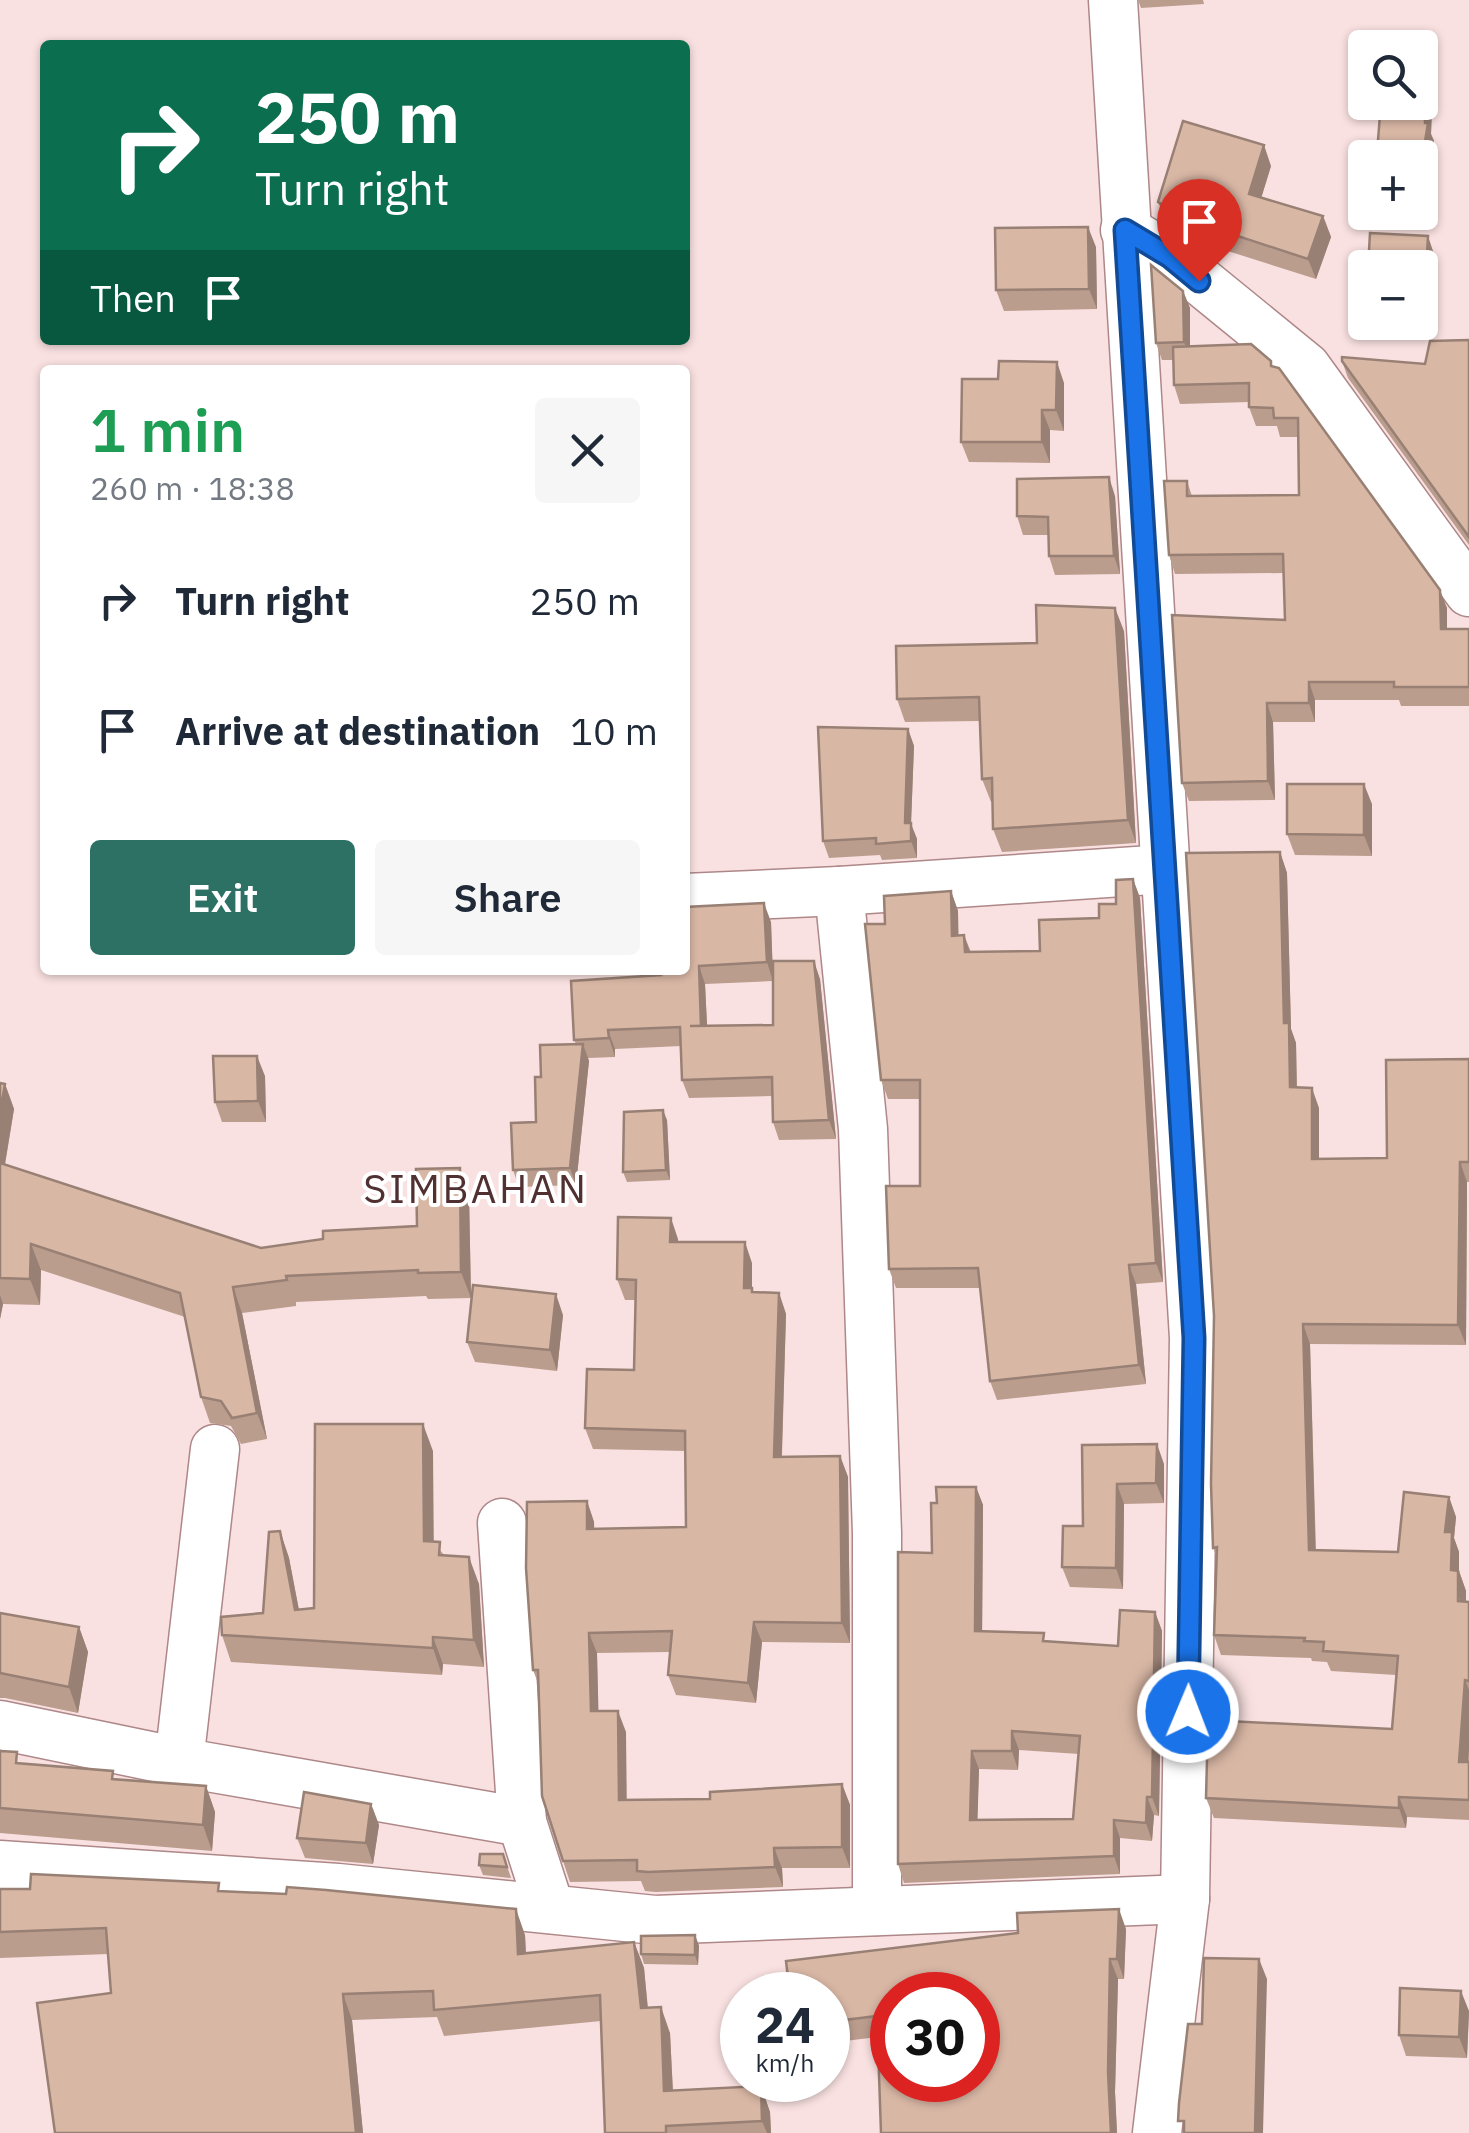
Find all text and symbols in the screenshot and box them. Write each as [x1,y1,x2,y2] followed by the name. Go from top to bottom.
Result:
[1348,30,1438,340] map controls
[1348,30,1438,120] button: search
[255,71,460,162] text: 250 m
[90,80,220,210] icon: right
[1348,140,1438,230] button: +
[255,159,450,217] text: Turn right
[1157,179,1242,282] pin
[1172,194,1227,249] icon: arrive
[1348,250,1438,340] button: −
[196,270,251,325] icon: arrive
[90,273,176,322] text: Then
[90,390,245,469] text: 1 min
[535,398,640,503] button: close
[90,467,295,509] text: 260 m · 18:38
[90,573,145,628] icon: right
[175,576,350,625] text: Turn right
[529,576,640,625] text: 250 m
[90,703,145,758] icon: arrive
[175,706,540,755] text: Arrive at destination
[570,706,658,755] text: 10 m
[90,840,355,955] button: Exit
[375,840,640,955] button: Share
[363,1162,589,1214] district label: SIMBAHAN
[1136,1660,1240,1764] position arrow
[870,1972,1000,2102] speed limit sign: 30
[755,1992,815,2057] text: 24
[756,2046,814,2079] text: km/h

